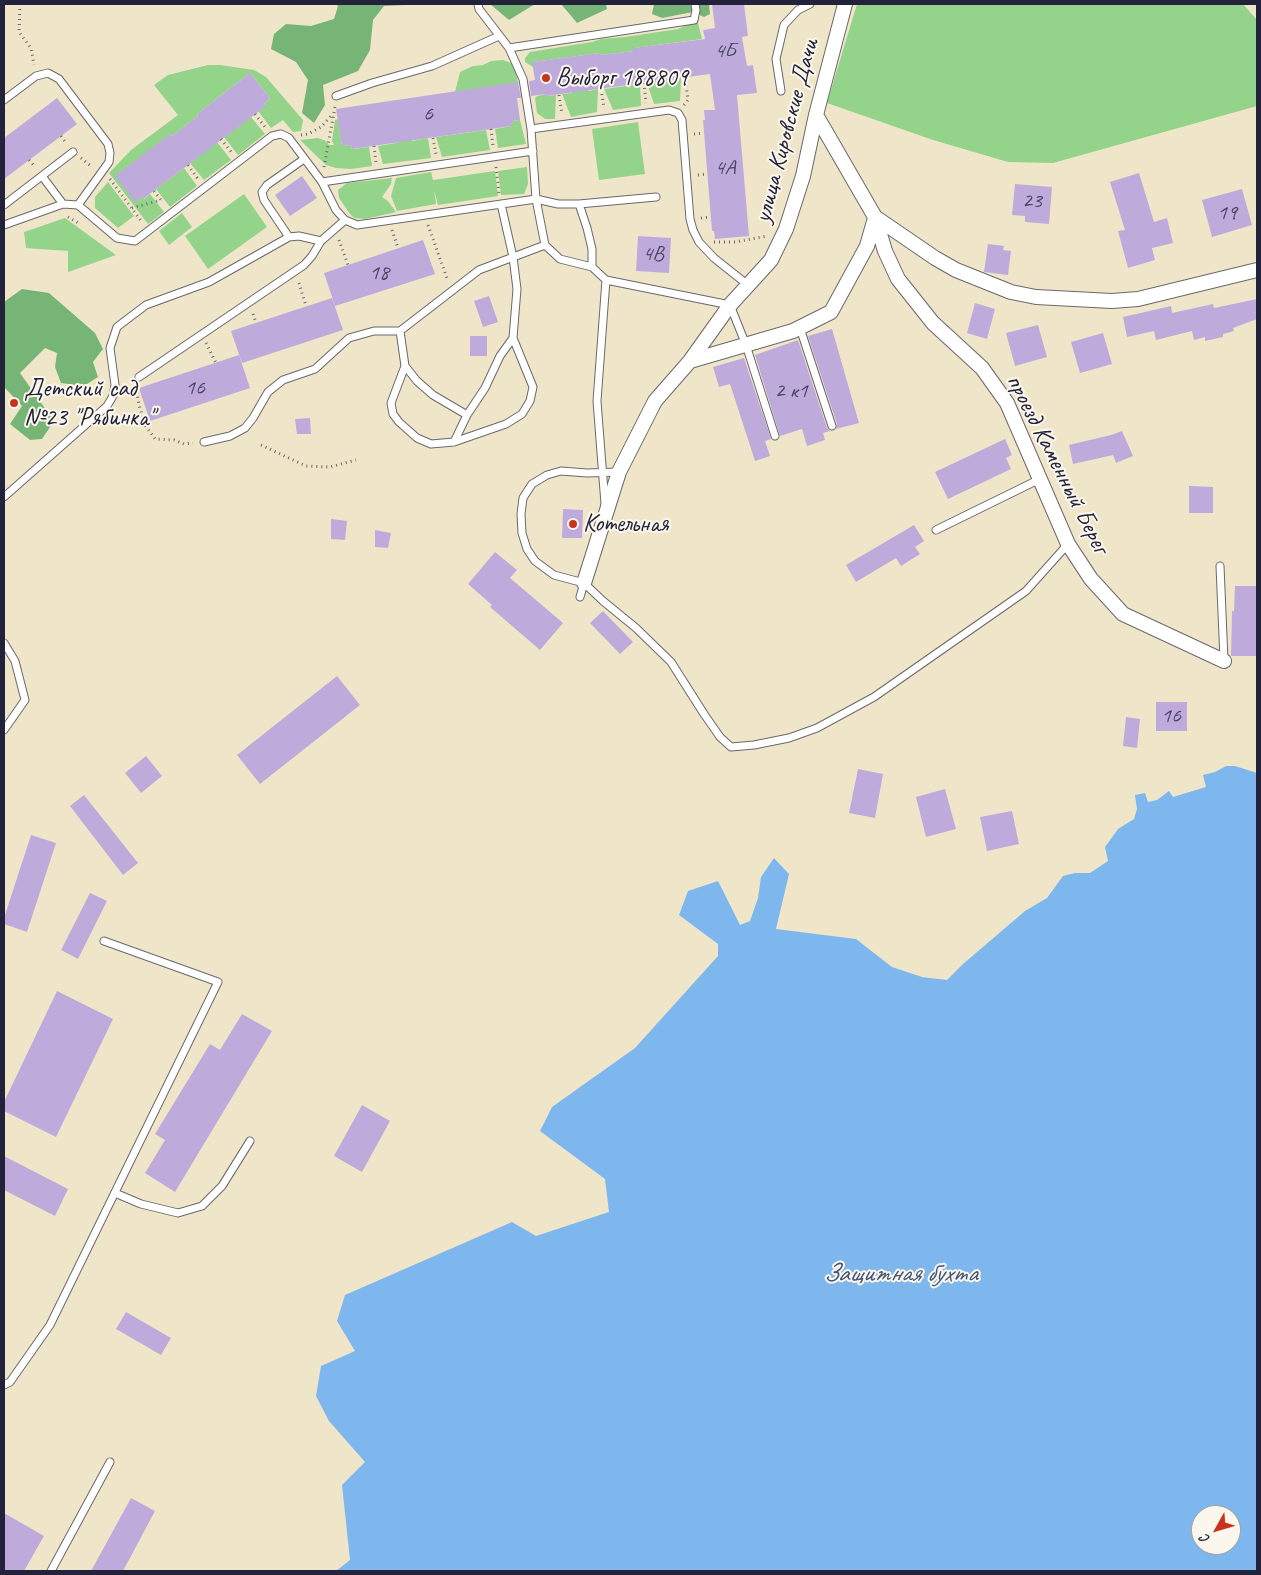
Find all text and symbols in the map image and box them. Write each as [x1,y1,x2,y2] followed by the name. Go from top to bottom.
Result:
[748,36,826,226] street label: улица Кировские Дачи
[714,38,736,64] house number: 4Б
[556,63,688,93] place label: Выборг 188809
[540,72,552,84] marker: Выборг 188809
[423,101,433,127] house number: 6
[715,155,735,181] house number: 4А
[1022,188,1042,214] house number: 23
[1217,200,1237,226] house number: 19
[642,241,664,267] house number: 4В
[369,260,389,286] house number: 18
[999,369,1115,559] street label: проезд Каменный Берег
[24,374,154,433] place label: Детский сад №23 "Рябинка"
[185,375,205,401] house number: 16
[774,378,808,404] house number: 2 к1
[8,397,20,409] marker: Детский сад №23 "Рябинка"
[583,509,669,539] place label: Котельная
[567,518,579,530] marker: Котельная
[1161,703,1181,729] house number: 16
[823,1258,977,1290] water label: Защитная бухта
[1191,1505,1241,1555] north arrow
[1196,1531,1214,1547] text: С

